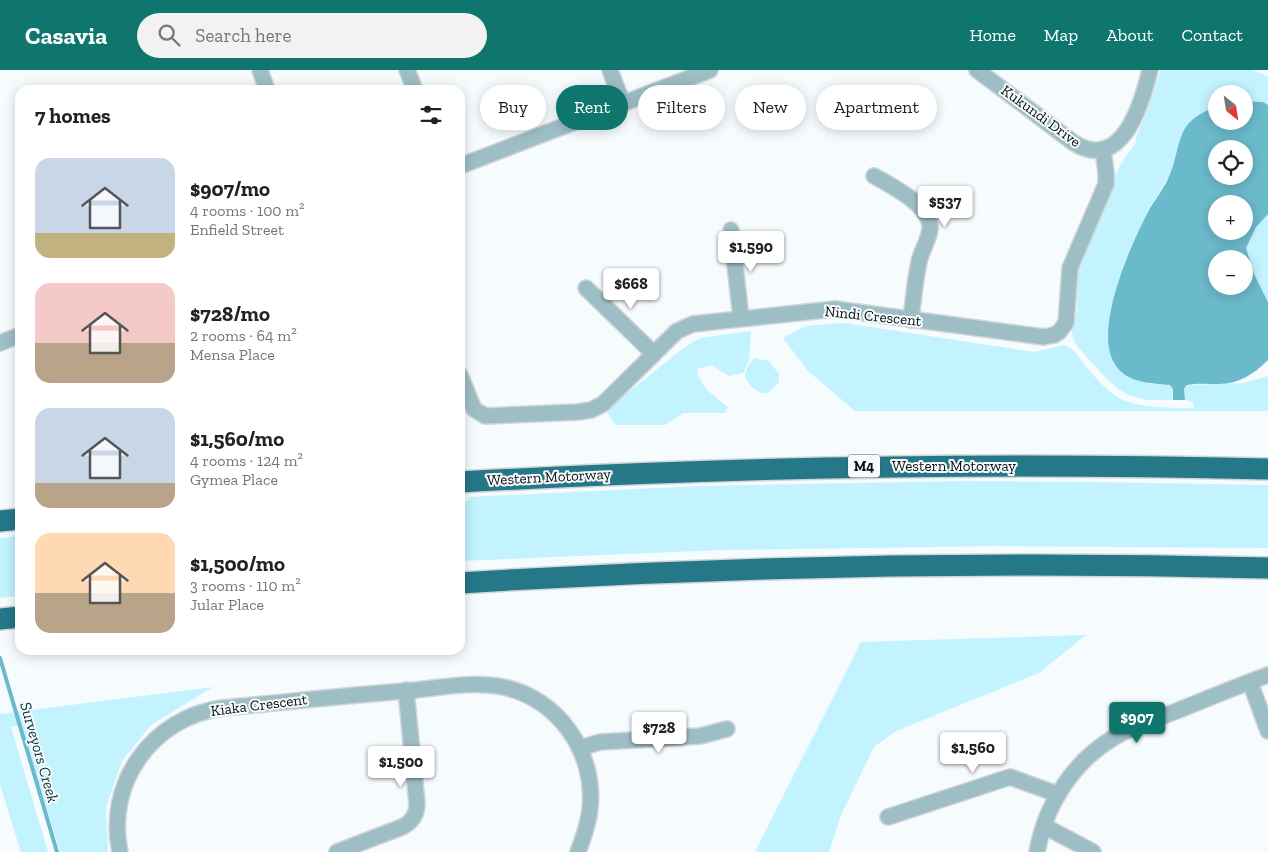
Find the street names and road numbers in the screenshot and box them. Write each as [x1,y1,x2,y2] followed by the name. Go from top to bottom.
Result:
[998,81,1084,151] street label: Kukundi Drive
[824,302,923,330] street label: Nindi Crescent
[848,454,880,478] road number: M4
[892,457,1016,475] street label: Western Motorway
[487,465,612,489] street label: Western Motorway
[210,690,309,720] street label: Kiaka Crescent

